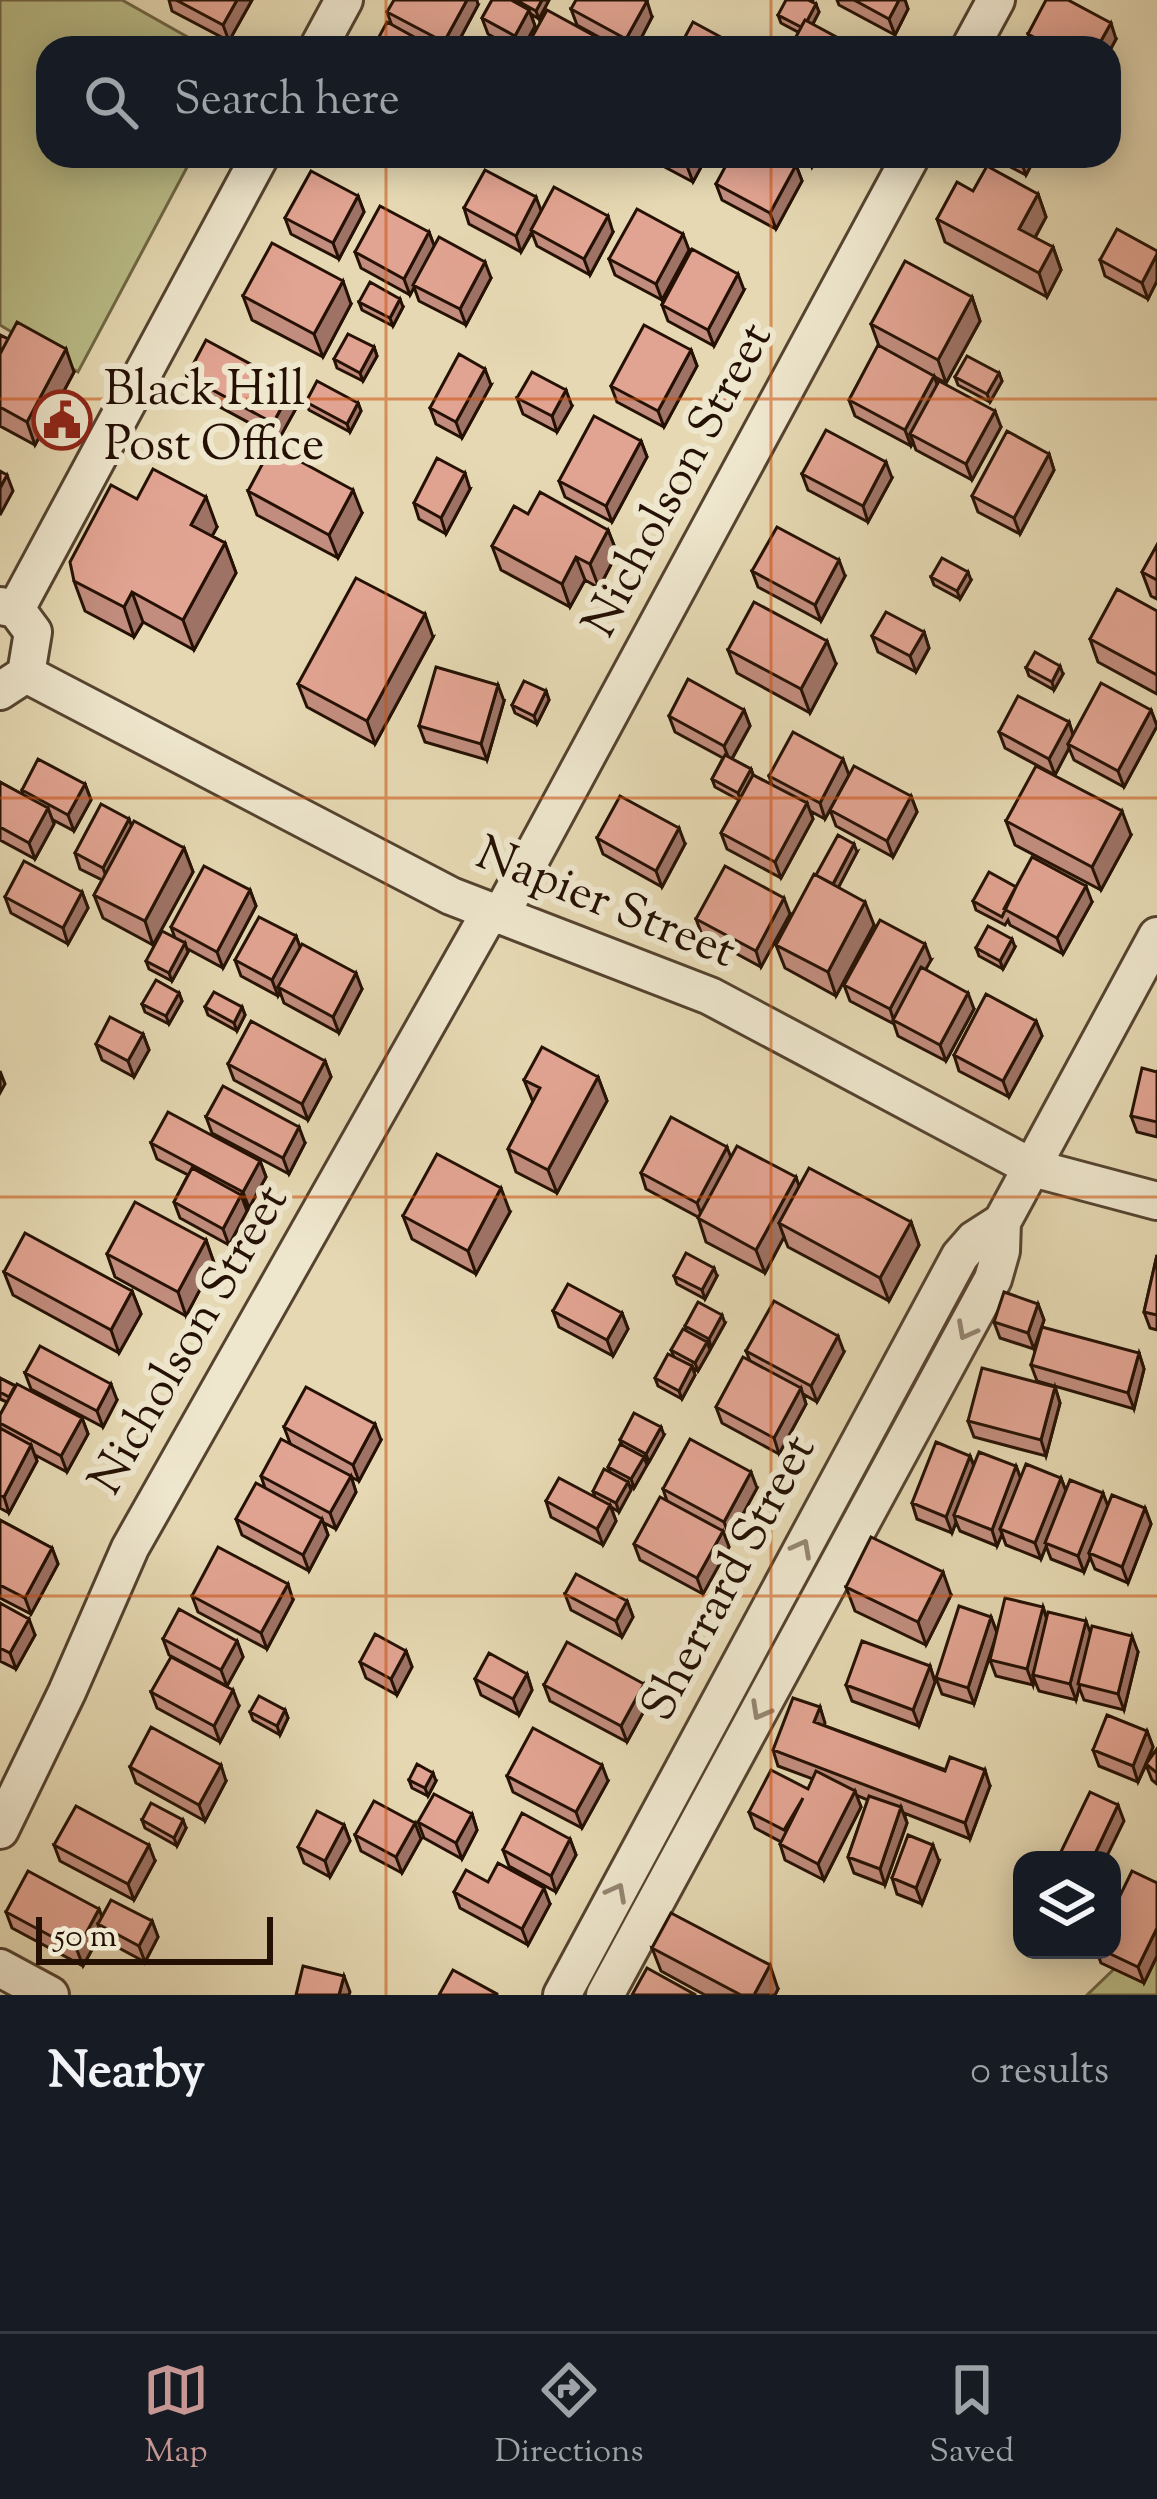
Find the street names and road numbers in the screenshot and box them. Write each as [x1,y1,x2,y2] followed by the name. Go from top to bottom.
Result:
[568,311,792,651] street label: Nicholson Street
[465,822,745,988] street label: Napier Street
[74,1173,308,1509] street label: Nicholson Street
[626,1424,836,1734] street label: Sherrard Street

